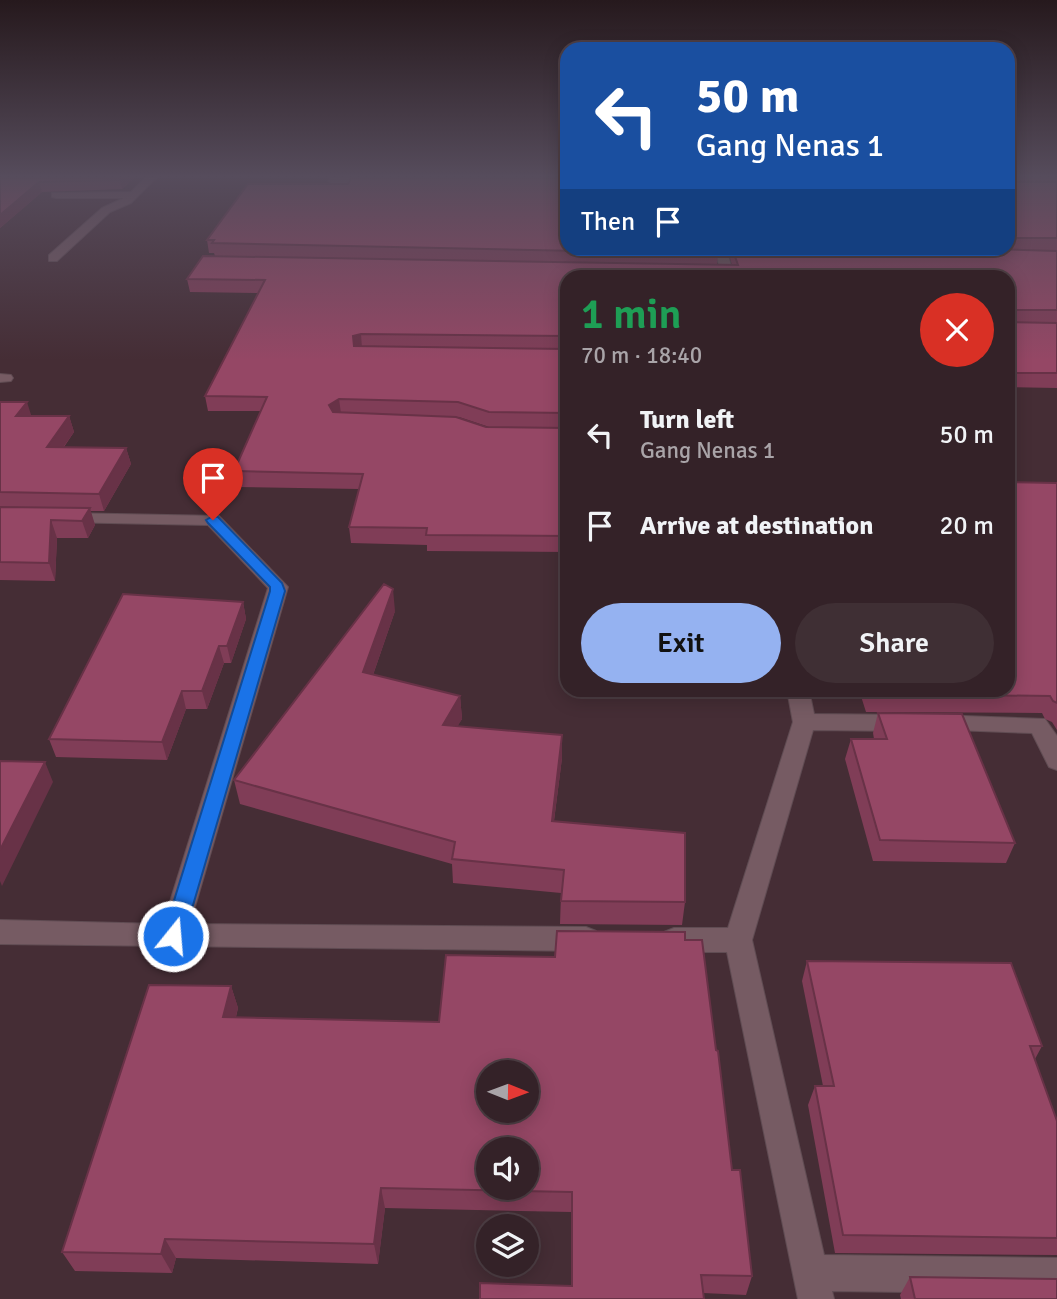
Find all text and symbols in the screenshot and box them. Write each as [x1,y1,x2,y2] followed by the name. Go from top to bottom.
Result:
[696,66,799,126] text: 50 m
[581,70,672,161] icon: left
[696,126,884,165] text: Gang Nenas 1
[649,203,687,241] icon: arrive
[581,206,635,238] text: Then
[581,289,682,340] text: 1 min
[920,293,994,367] button: close
[581,341,702,370] text: 70 m · 18:40
[640,404,734,436] text: Turn left
[581,416,619,454] icon: left
[939,419,994,451] text: 50 m
[640,436,775,465] text: Gang Nenas 1
[183,448,243,520] pin
[194,459,232,497] icon: arrive
[581,507,619,545] icon: arrive
[640,510,873,542] text: Arrive at destination
[939,510,994,542] text: 20 m
[581,603,781,683] button: Exit
[795,603,994,683] button: Share
[136,899,210,973] position arrow
[476,1060,539,1124] north arrow
[476,1060,539,1277] map controls
[476,1137,539,1200] button: sound
[476,1214,539,1277] button: layers

